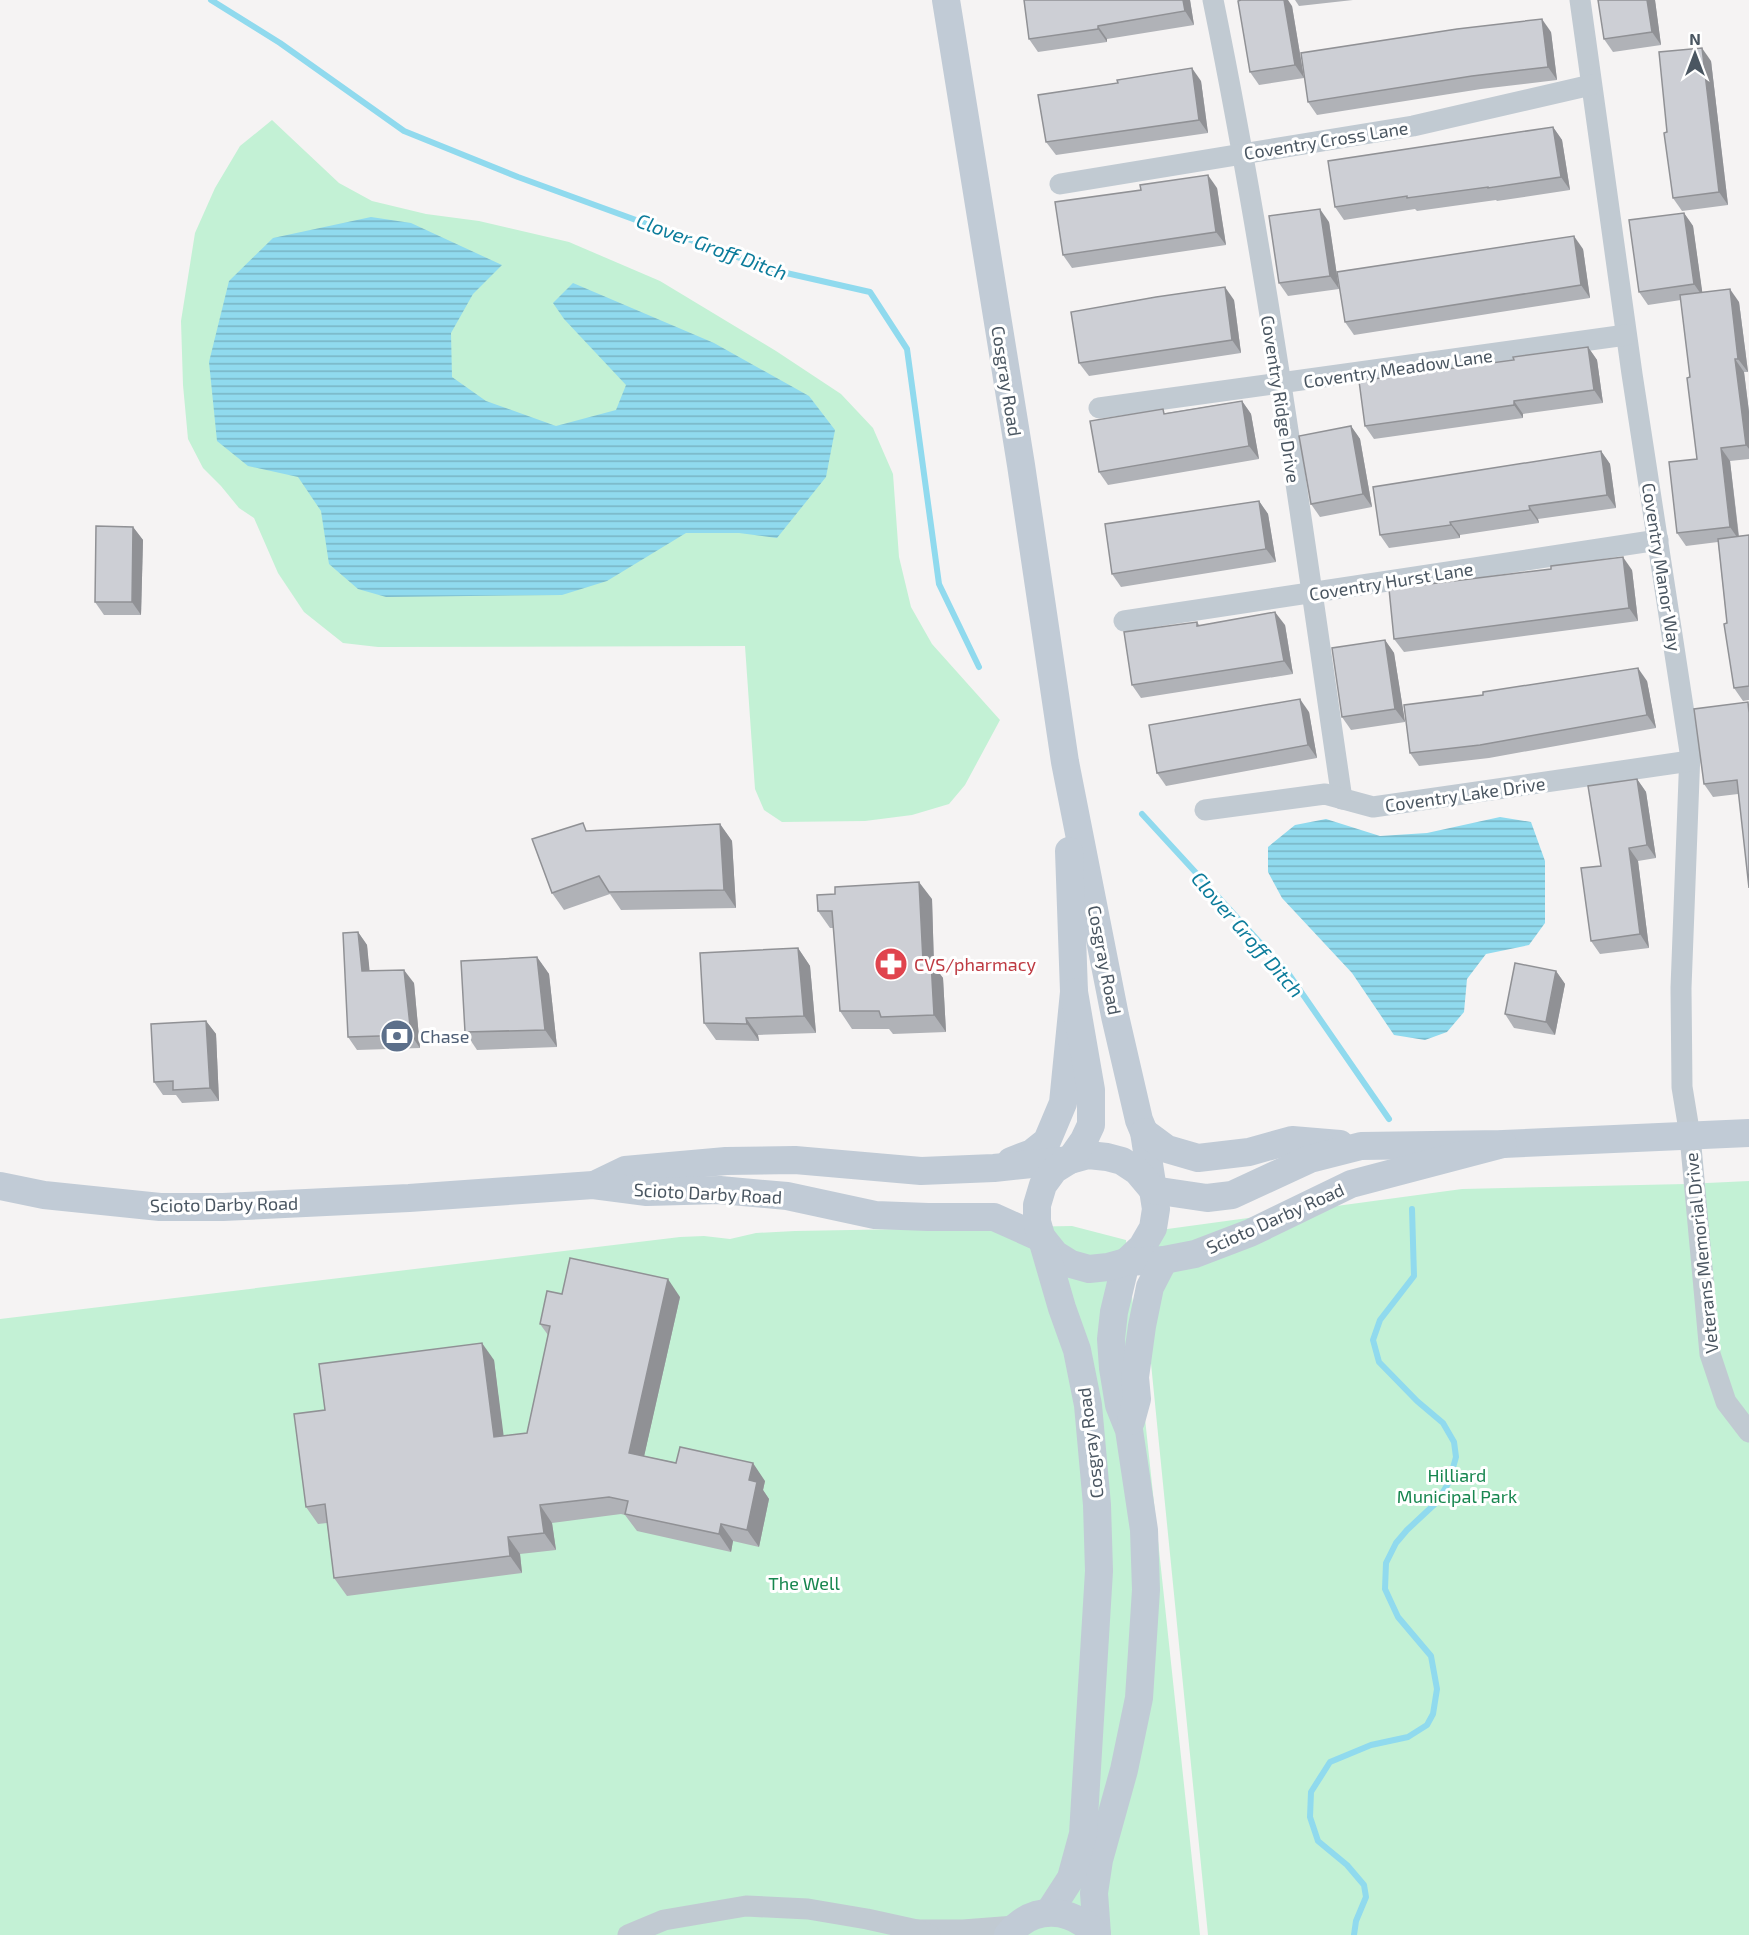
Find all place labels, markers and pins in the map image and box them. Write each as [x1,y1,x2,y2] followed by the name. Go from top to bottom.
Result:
[873,946,909,982] pharmacy icon: CVS/pharmacy
[914,953,1037,975] place label: CVS/pharmacy
[379,1018,415,1054] bank icon: Chase
[420,1025,469,1047] place label: Chase

